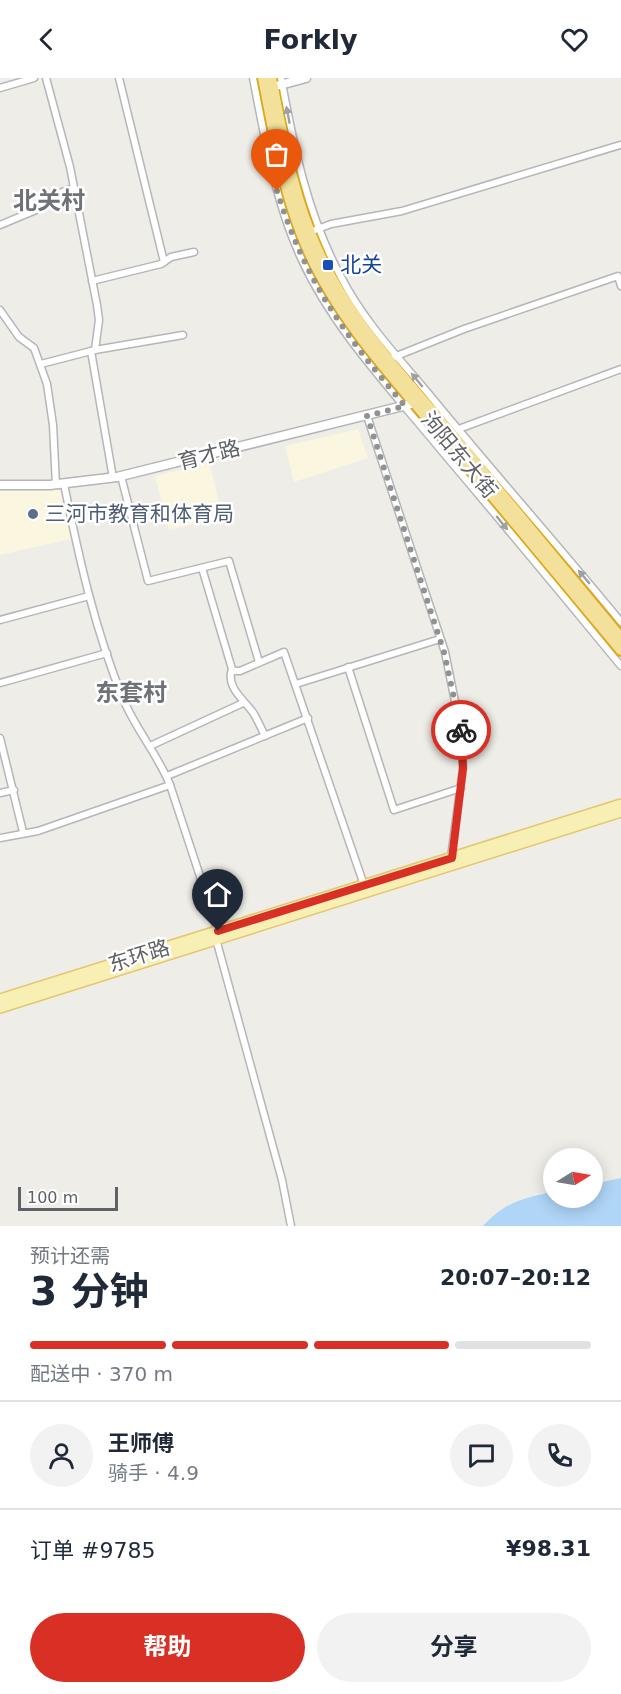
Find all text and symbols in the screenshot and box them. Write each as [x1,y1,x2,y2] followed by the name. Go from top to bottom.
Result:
[30,23,63,56] icon: back
[558,23,591,56] icon: heart
[263,24,358,55] text: Forkly
[283,105,292,124] one-way arrow
[251,129,302,191] pin
[260,138,293,171] icon: bag
[13,187,85,215] district label: 北关村
[340,253,382,277] place label: 北关
[321,258,335,272] marker: 北关
[411,373,424,388] one-way arrow
[416,407,502,503] street label: 泃阳东大街
[176,436,242,474] street label: 育才路
[45,502,234,526] place label: 三河市教育和体育局
[26,507,40,521] marker: 三河市教育和体育局
[496,515,509,531] one-way arrow
[577,569,590,585] one-way arrow
[95,679,167,707] district label: 东套村
[431,700,491,760] courier
[445,714,478,747] icon: bike
[192,869,243,931] pin
[201,878,234,911] icon: home
[105,935,173,977] street label: 东环路
[543,1148,603,1208] north arrow
[543,1148,603,1208] map controls
[18,1184,118,1212] scale bar
[27,1188,78,1207] text: 100 m
[30,1244,110,1268] text: 预计还需
[440,1265,591,1290] text: 20:07–20:12
[30,1269,149,1314] text: 3 分钟
[30,1362,173,1386] text: 配送中 · 370 m
[30,1424,93,1487] button: person
[450,1424,513,1487] button: chat
[528,1424,591,1487] button: phone
[108,1431,174,1456] text: 王师傅
[108,1461,199,1485] text: 骑手 · 4.9
[506,1536,591,1561] text: ¥98.31
[30,1538,155,1563] text: 订单 #9785
[30,1613,305,1682] button: 帮助
[317,1613,591,1682] button: 分享

